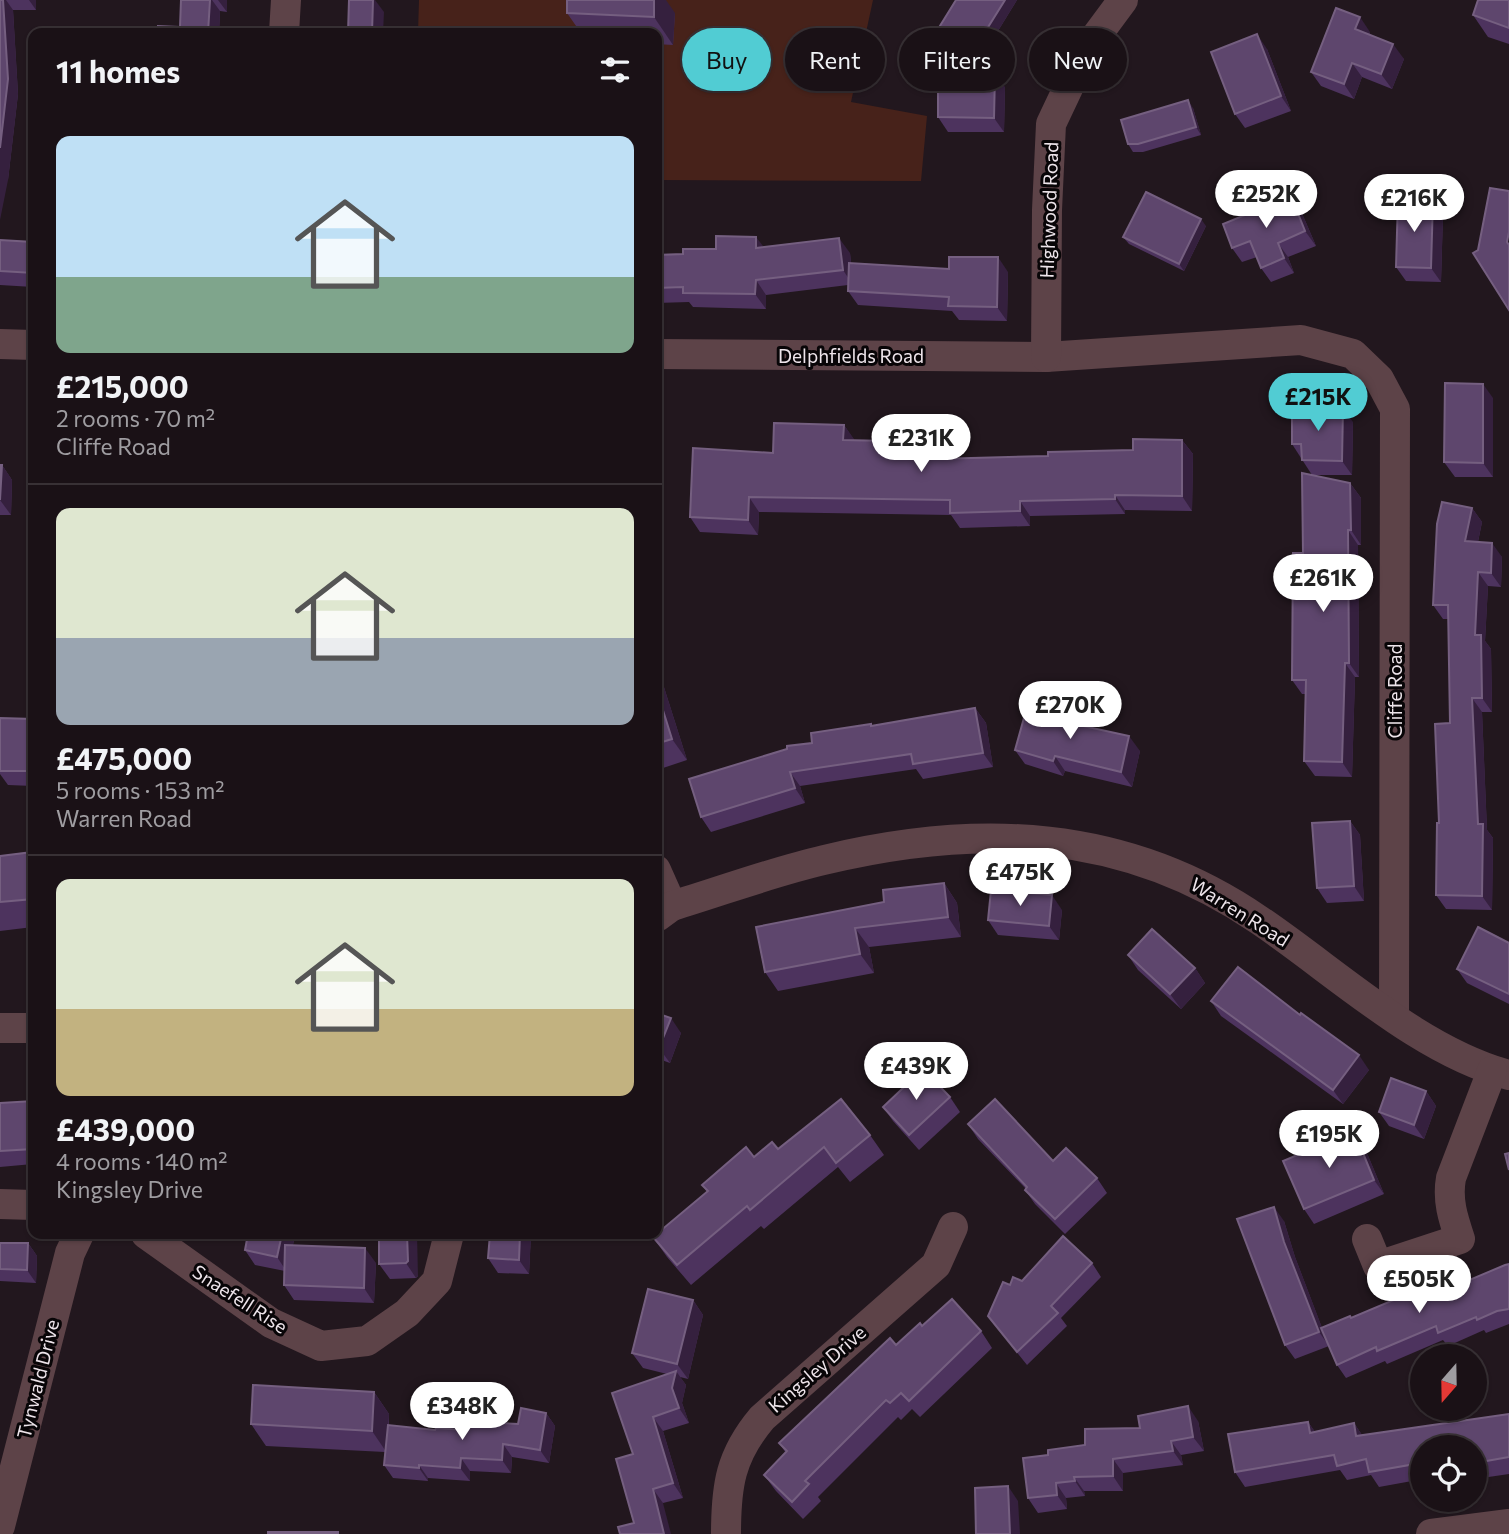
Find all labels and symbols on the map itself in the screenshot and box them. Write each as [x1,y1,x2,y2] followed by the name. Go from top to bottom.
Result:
[1035,141,1062,279] street label: Highwood Road
[1217,170,1315,230] pin: £252K
[1365,174,1463,234] pin: £216K
[778,344,924,367] street label: Delphfields Road
[1269,374,1367,433] pin: £215K
[872,414,970,474] pin: £231K
[1274,554,1372,614] pin: £261K
[1383,644,1406,738] street label: Cliffe Road
[1021,682,1119,741] pin: £270K
[971,848,1069,908] pin: £475K
[1187,872,1294,951] street label: Warren Road
[867,1042,965,1102] pin: £439K
[1280,1110,1378,1170] pin: £195K
[1370,1256,1468,1315] pin: £505K
[189,1259,292,1338] street label: Snaefell Rise
[12,1317,63,1441] street label: Tynwald Drive
[763,1320,870,1417] street label: Kingsley Drive
[1410,1344,1488,1421] north arrow
[413,1382,511,1442] pin: £348K

